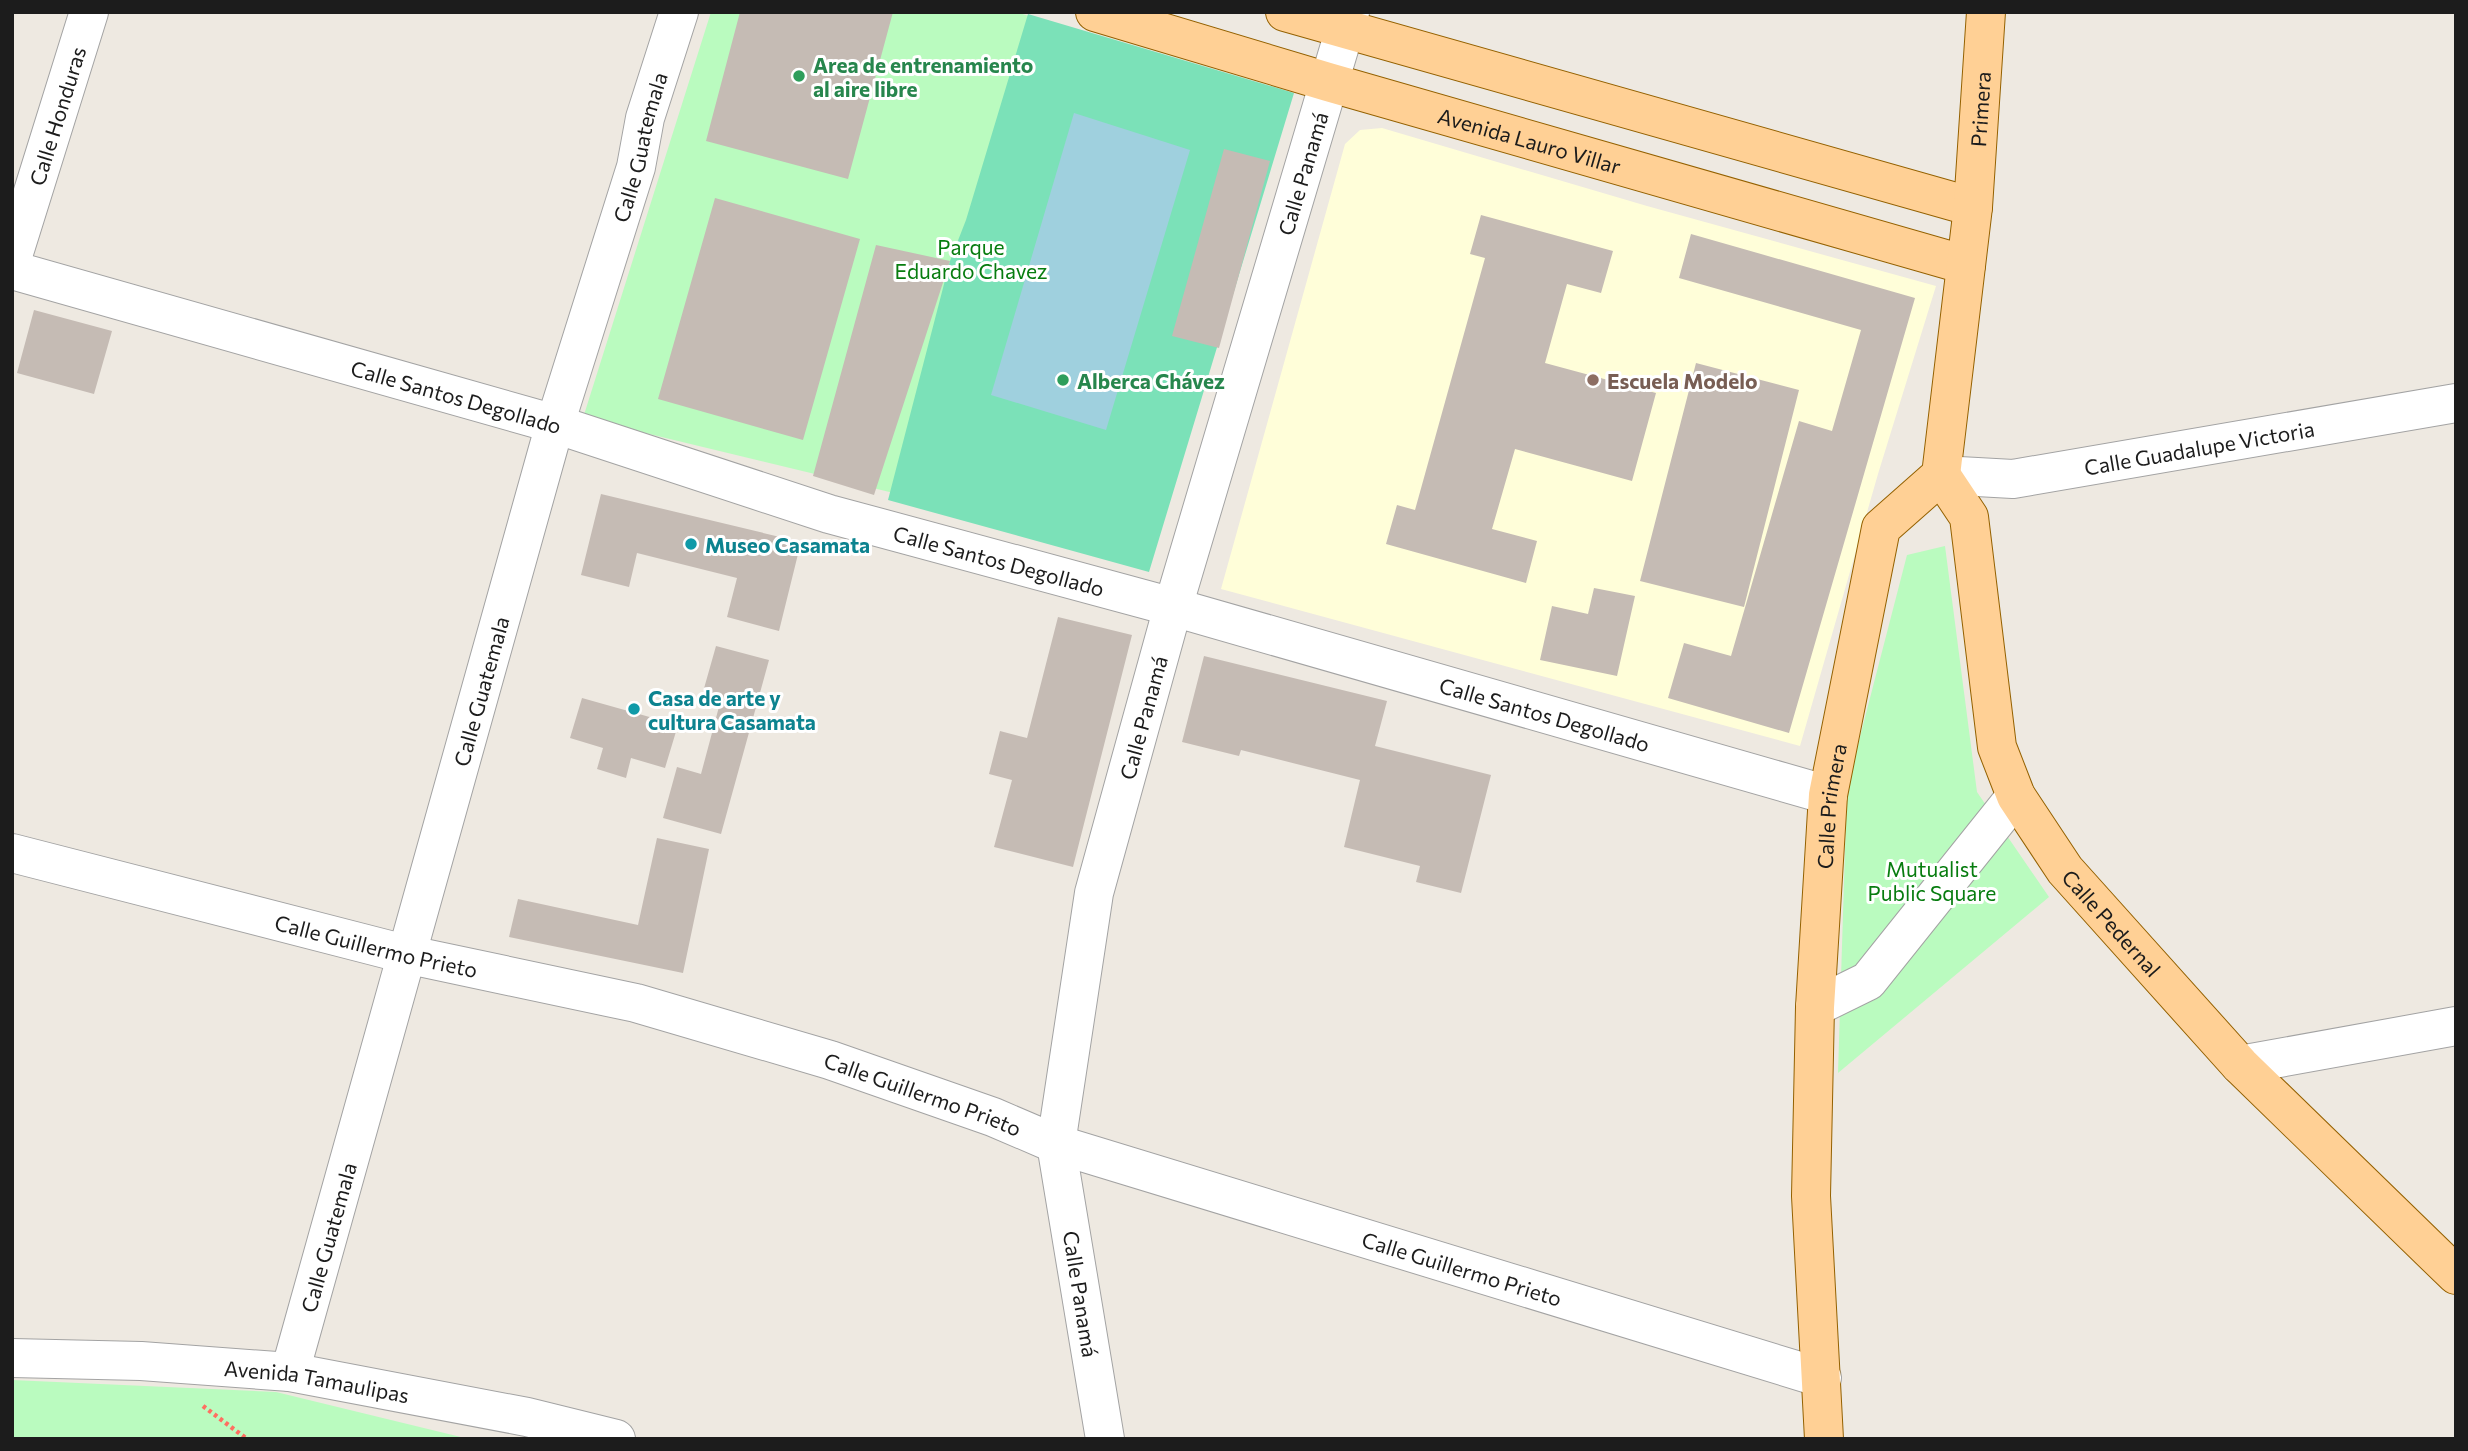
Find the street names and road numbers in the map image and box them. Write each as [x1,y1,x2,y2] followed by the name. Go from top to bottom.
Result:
[23,43,90,188] street label: Calle Honduras
[607,69,671,225] street label: Calle Guatemala
[1965,71,1995,148] street label: Primera
[1435,102,1624,178] street label: Avenida Lauro Villar
[1272,109,1332,238] street label: Calle Panamá
[348,354,565,438] street label: Calle Santos Degollado
[2082,415,2316,479] street label: Calle Guadalupe Victoria
[891,520,1107,600] street label: Calle Santos Degollado
[448,613,513,769] street label: Calle Guatemala
[1113,653,1172,782] street label: Calle Panamá
[1437,672,1653,756] street label: Calle Santos Degollado
[1811,741,1850,870] street label: Calle Primera
[2058,864,2167,981] street label: Calle Pedernal
[272,909,480,982] street label: Calle Guillermo Prieto
[821,1047,1026,1140] street label: Calle Guillermo Prieto
[295,1159,361,1315] street label: Calle Guatemala
[1359,1226,1565,1310] street label: Calle Guillermo Prieto
[1059,1229,1103,1359] street label: Calle Panamá
[223,1355,411,1407] street label: Avenida Tamaulipas

